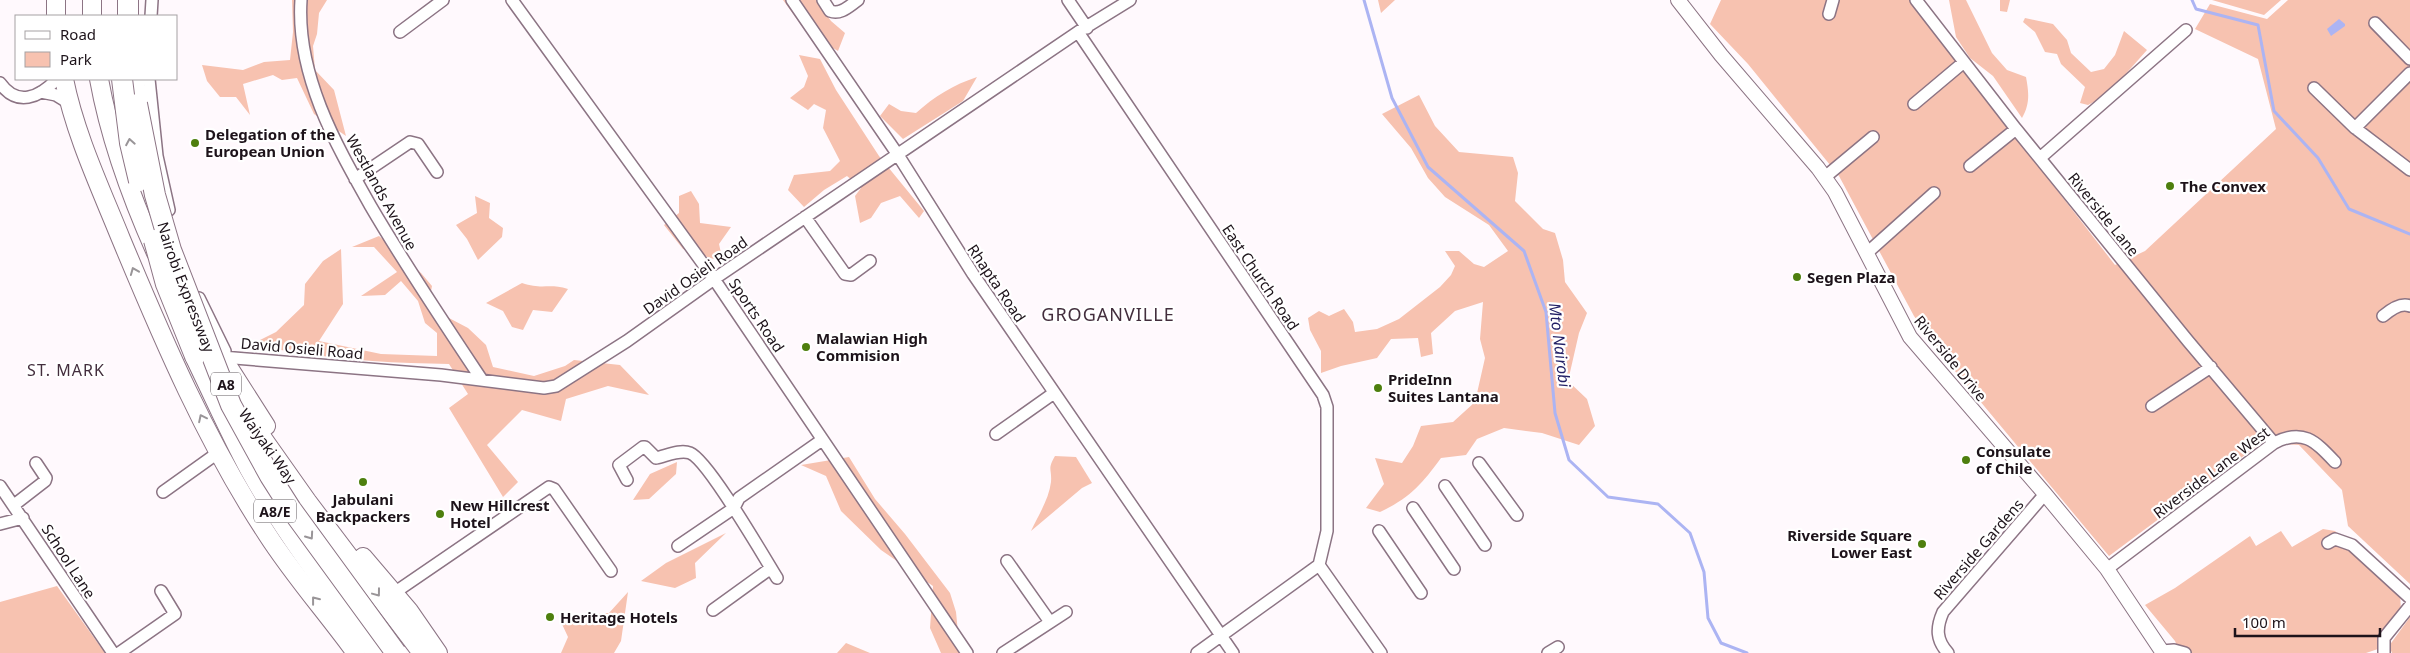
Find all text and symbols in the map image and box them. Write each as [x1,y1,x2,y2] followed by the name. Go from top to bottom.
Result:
[15,15,178,80] legend
[60,24,96,44] text: Road
[60,49,92,69] text: Park
[205,124,335,161] place label: Delegation of the European Union
[342,131,422,253] street label: Westlands Avenue
[189,137,201,149] marker: Delegation of the European Union
[126,138,136,147] one-way arrow
[2064,168,2144,260] street label: Riverside Lane
[2180,176,2266,196] place label: The Convex
[2164,180,2176,192] marker: The Convex
[153,219,220,355] street label: Nairobi Expressway
[1218,220,1304,334] street label: East Church Road
[639,232,751,318] street label: David Osieli Road
[964,240,1030,326] street label: Rhapta Road
[130,267,140,276] one-way arrow
[1807,267,1895,287] place label: Segen Plaza
[1791,271,1803,283] marker: Segen Plaza
[725,274,789,356] street label: Sports Road
[1041,302,1175,326] district label: GROGANVILLE
[1544,302,1576,389] water label: Mto Nairobi
[1910,311,1992,405] street label: Riverside Drive
[816,328,928,365] place label: Malawian High Commision
[240,333,364,363] street label: David Osieli Road
[800,341,812,353] marker: Malawian High Commision
[27,359,105,381] district label: ST. MARK
[1388,369,1499,406] place label: PrideInn Suites Lantana
[211,372,241,396] road number: A8
[1372,382,1384,394] marker: PrideInn Suites Lantana
[235,404,301,488] street label: Waiyaki Way
[198,414,208,423] one-way arrow
[2149,421,2274,522] street label: Riverside Lane West
[1976,441,2051,478] place label: Consulate of Chile
[1960,454,1972,466] marker: Consulate of Chile
[357,476,369,488] marker: Jabulani Backpackers
[316,489,410,526] place label: Jabulani Backpackers
[1929,494,2027,604] street label: Riverside Gardens
[450,495,550,532] place label: New Hillcrest Hotel
[254,500,296,522] road number: A8/E
[434,508,446,520] marker: New Hillcrest Hotel
[38,520,100,602] street label: School Lane
[1787,525,1912,562] place label: Riverside Square Lower East
[304,530,313,540] one-way arrow
[1916,538,1928,550] marker: Riverside Square Lower East
[372,587,380,596] one-way arrow
[313,597,321,606] one-way arrow
[2235,606,2380,638] scale bar
[560,607,678,627] place label: Heritage Hotels
[544,611,556,623] marker: Heritage Hotels
[2242,612,2286,632] text: 100 m

